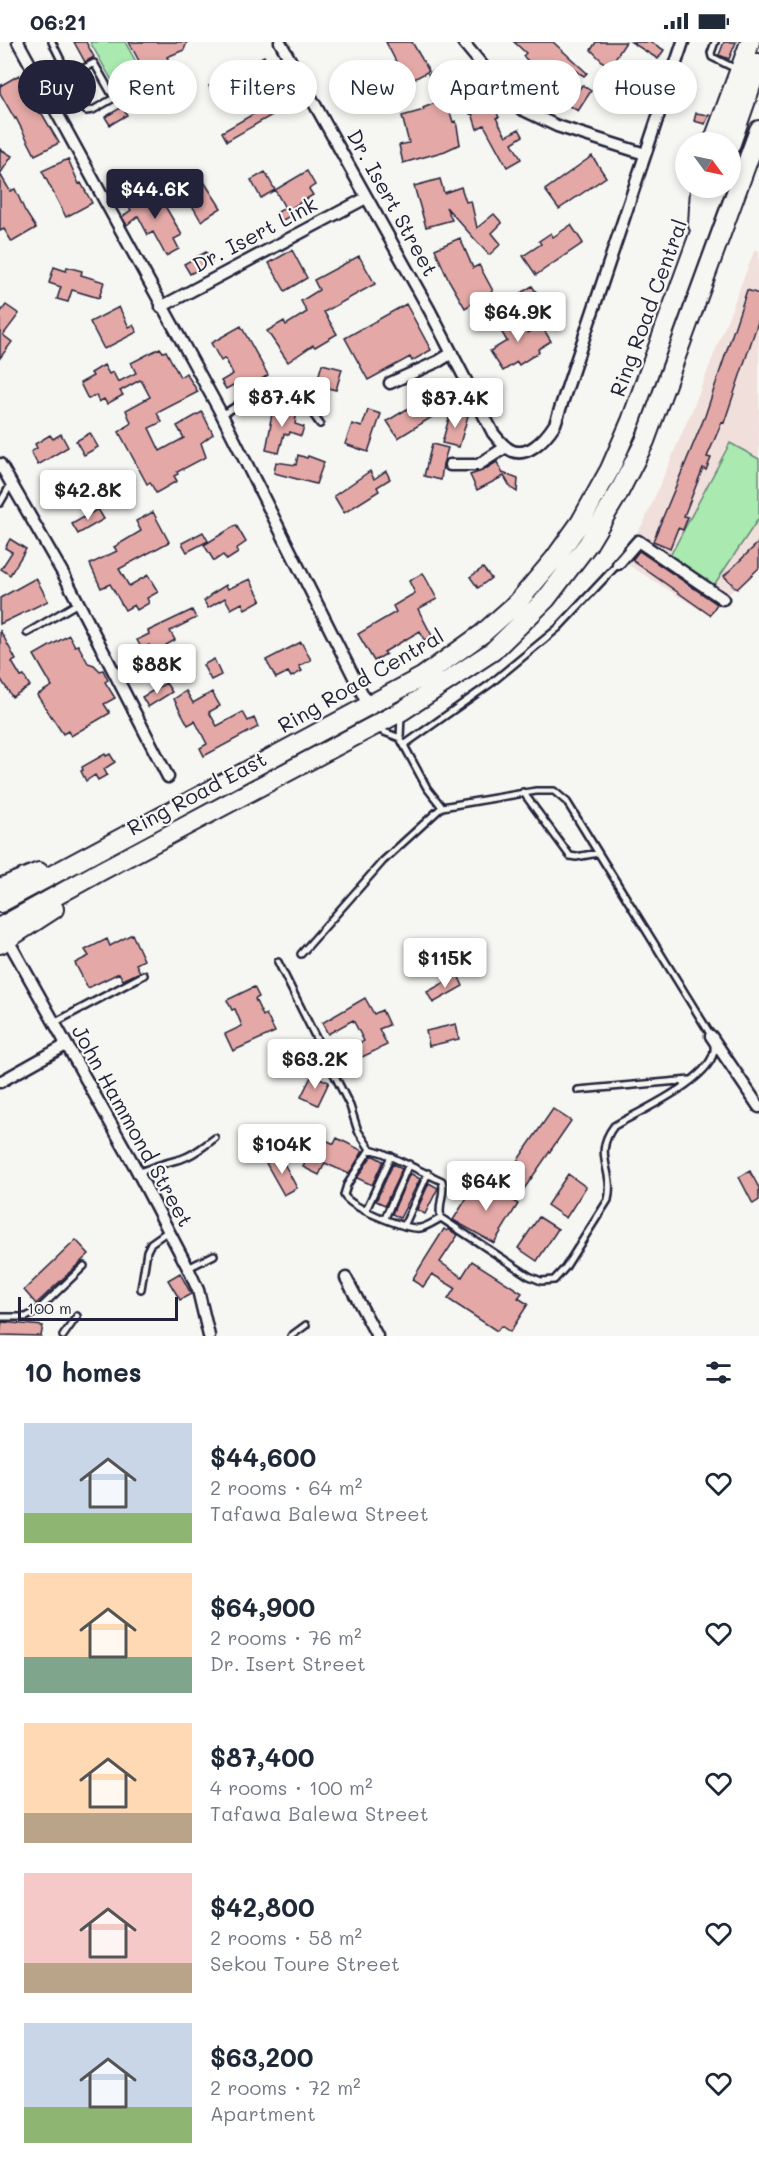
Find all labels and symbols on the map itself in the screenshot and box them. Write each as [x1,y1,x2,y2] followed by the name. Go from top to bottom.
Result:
[342,124,445,280] street label: Dr. Isert Street
[675,132,741,198] north arrow
[106,169,204,220] pin: $44.6K
[187,190,321,278] street label: Dr. Isert Link
[603,215,692,400] street label: Ring Road Central
[469,292,567,343] pin: $64.9K
[233,377,331,428] pin: $87.4K
[406,378,504,429] pin: $87.4K
[39,470,137,521] pin: $42.8K
[272,621,448,738] street label: Ring Road Central
[121,644,193,695] pin: $88K
[122,745,271,841] street label: Ring Road East
[403,938,487,989] pin: $115K
[67,1020,200,1231] street label: John Hammond Street
[266,1039,364,1090] pin: $63.2K
[240,1124,324,1175] pin: $104K
[450,1161,522,1212] pin: $64K
[18,1294,178,1322] scale bar

